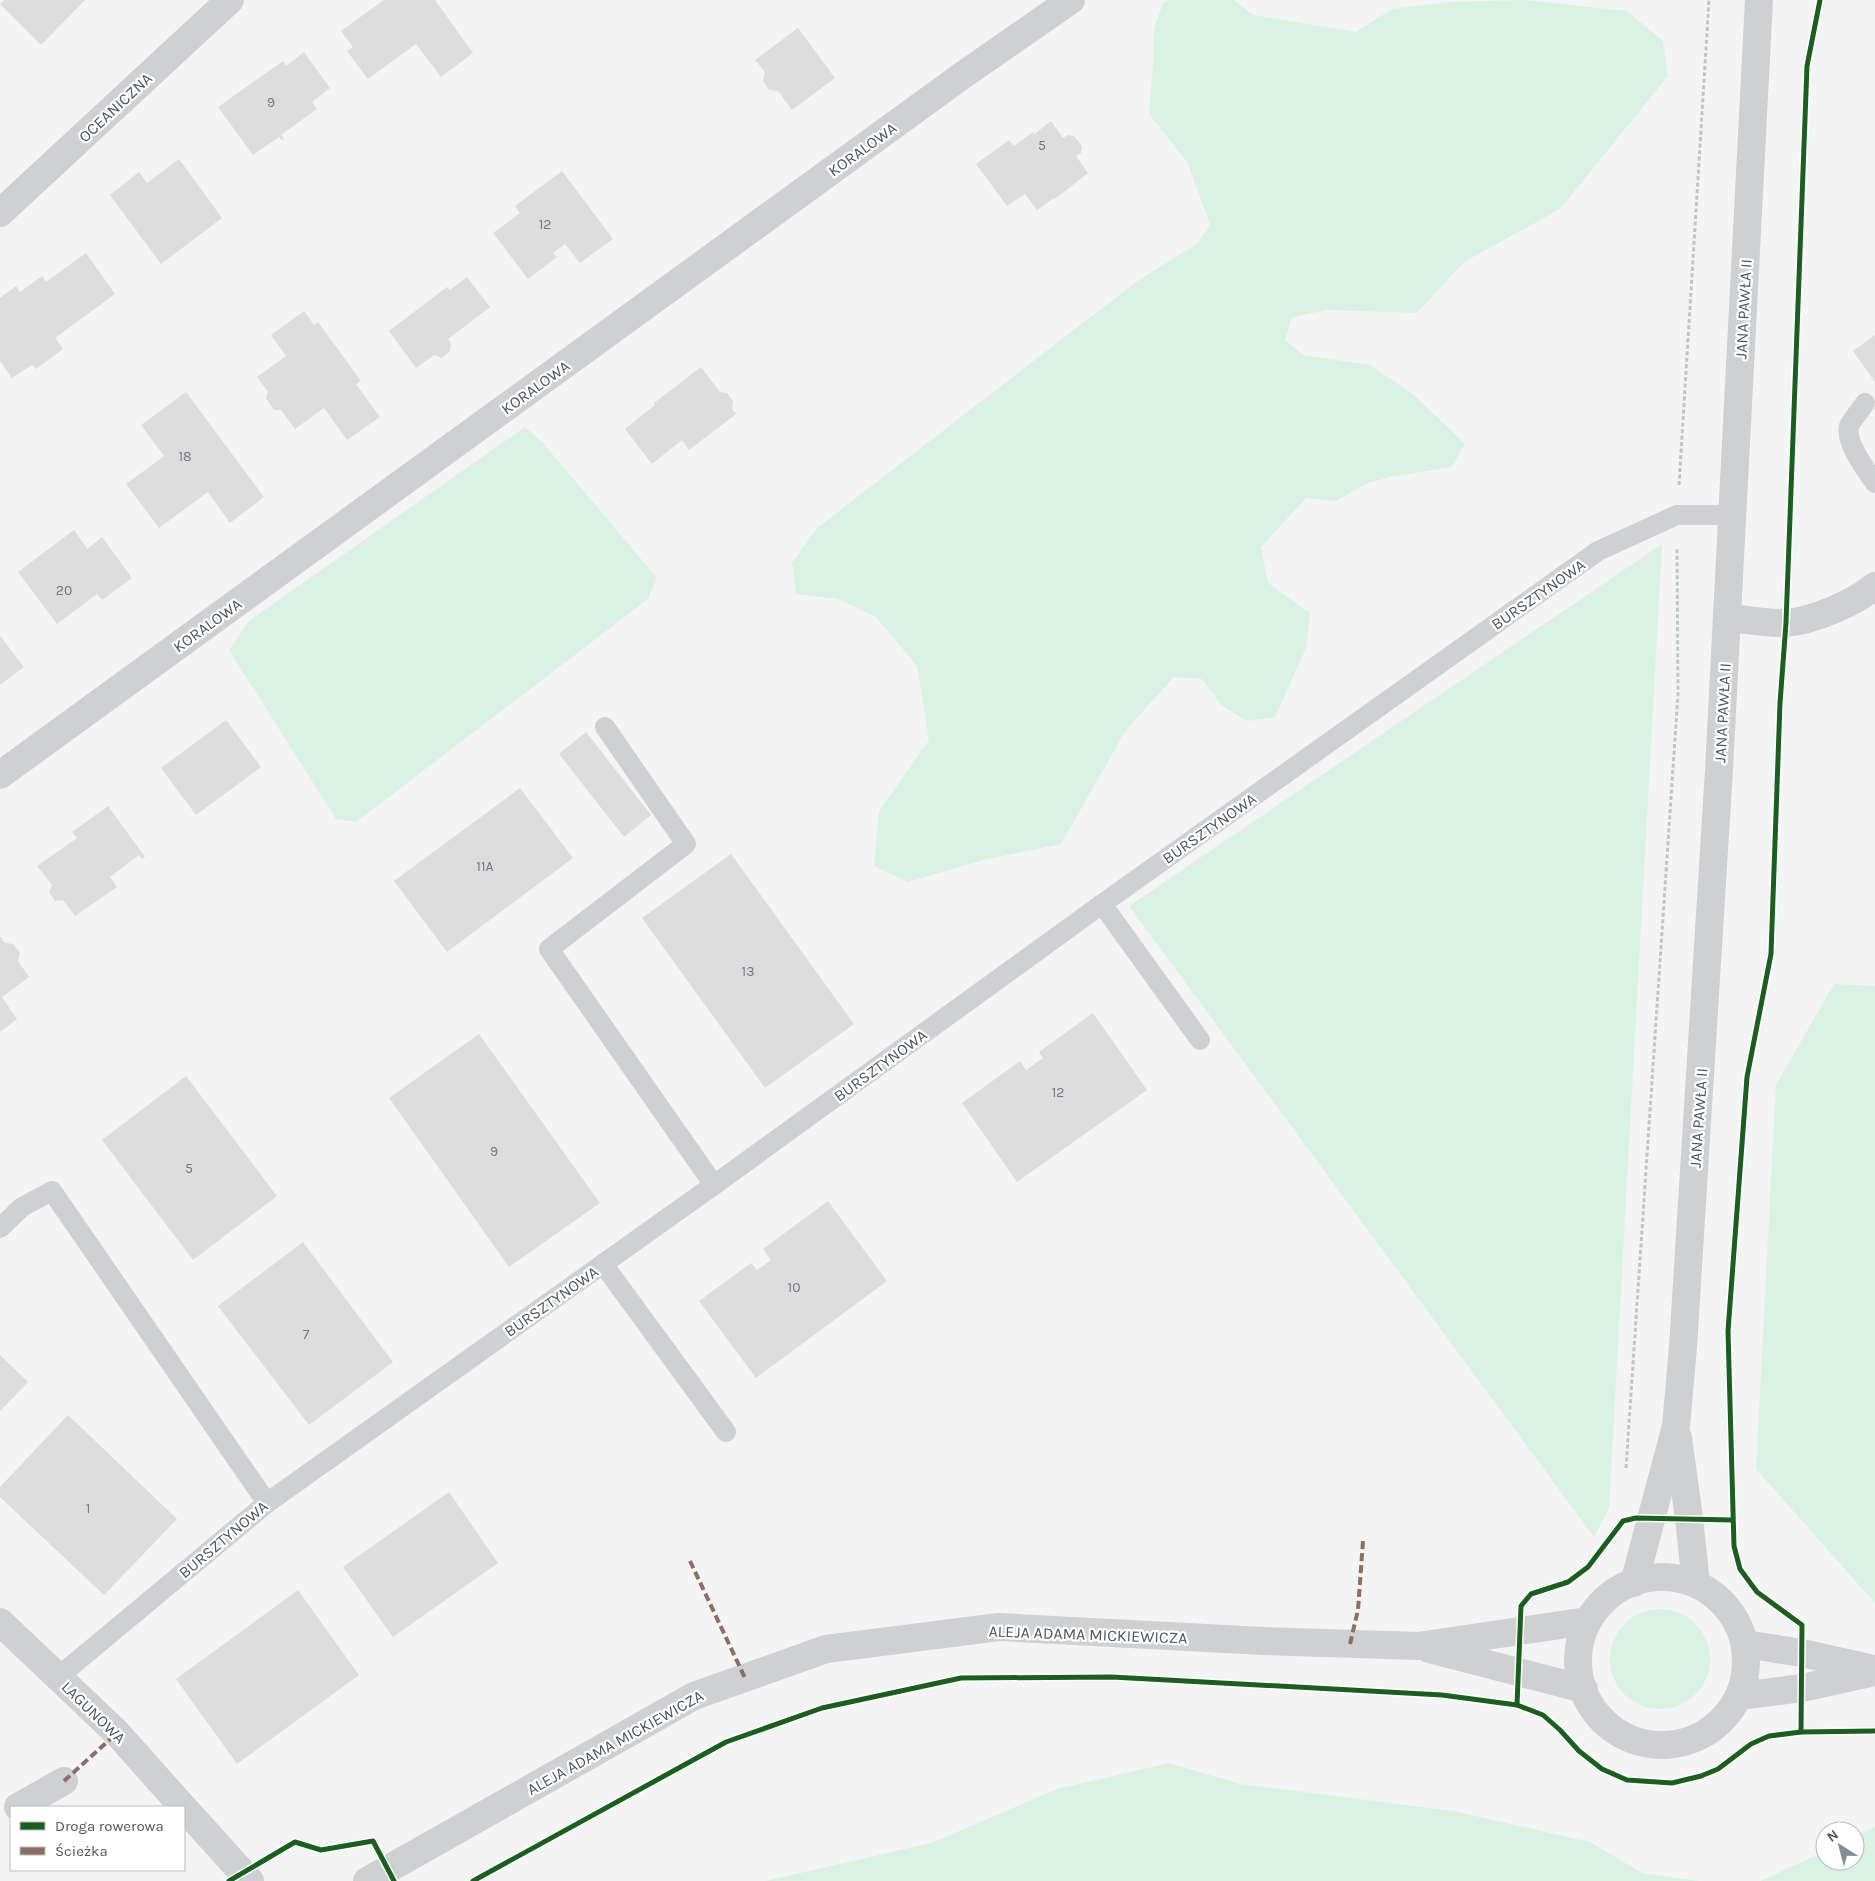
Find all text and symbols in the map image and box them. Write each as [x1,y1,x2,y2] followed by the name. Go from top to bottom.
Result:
[75,69,156,146] street label: OCEANICZNA
[267,94,275,111] house number: 9
[824,118,900,181] street label: KORALOWA
[1038,137,1046,154] house number: 5
[539,216,551,233] house number: 12
[1731,258,1756,360] street label: JANA PAWŁA II
[497,356,573,419] street label: KORALOWA
[178,448,192,465] house number: 18
[1488,555,1589,634] street label: BURSZTYNOWA
[56,582,72,599] house number: 20
[169,594,245,657] street label: KORALOWA
[1710,662,1735,764] street label: JANA PAWŁA II
[1159,789,1260,868] street label: BURSZTYNOWA
[476,858,494,875] house number: 11A
[742,963,754,980] house number: 13
[830,1025,931,1106] street label: BURSZTYNOWA
[1686,1067,1711,1169] street label: JANA PAWŁA II
[1052,1084,1064,1101] house number: 12
[490,1143,498,1160] house number: 9
[185,1160,193,1177] house number: 5
[501,1262,602,1341] street label: BURSZTYNOWA
[788,1279,800,1296] house number: 10
[303,1326,310,1343] house number: 7
[175,1497,272,1582] street label: BURSZTYNOWA
[86,1500,90,1517] house number: 1
[988,1622,1188,1647] street label: ALEJA ADAMA MICKIEWICZA
[58,1677,130,1748] street label: LAGUNOWA
[524,1686,707,1799] street label: ALEJA ADAMA MICKIEWICZA
[10,1806,185,1871] legend
[55,1817,164,1835] text: Droga rowerowa
[1815,1821,1865,1871] north arrow
[1824,1826,1842,1846] text: N
[55,1842,108,1860] text: Ścieżka

